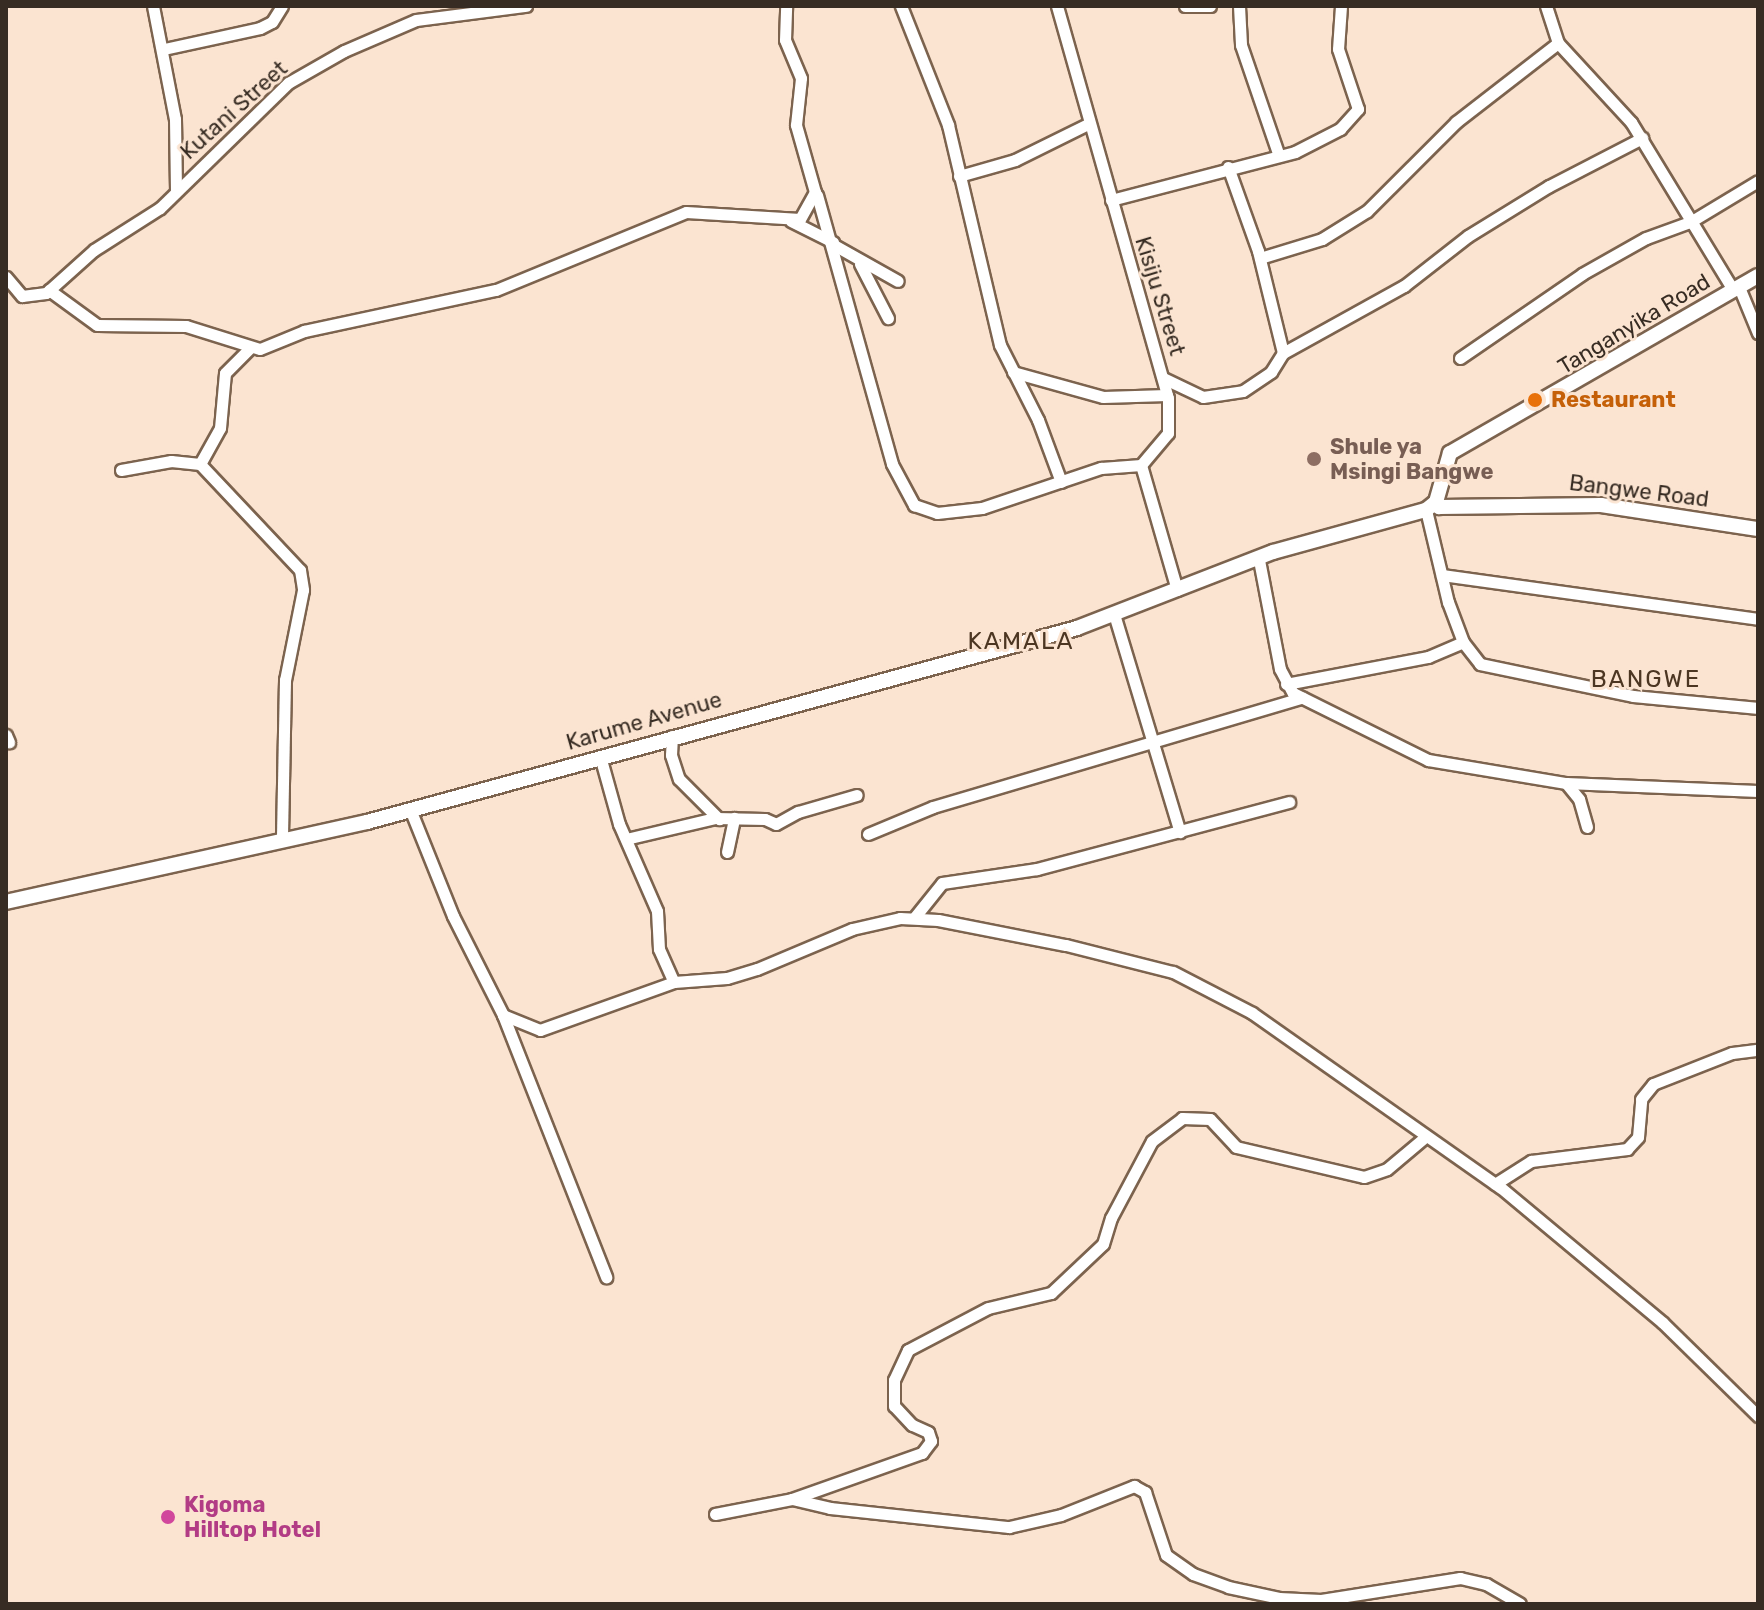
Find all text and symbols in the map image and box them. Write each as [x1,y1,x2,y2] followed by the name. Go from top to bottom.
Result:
[175,55,293,165] street label: Kutani Street
[1129,233,1191,359] street label: Kisiju Street
[1553,268,1715,380] street label: Tanganyika Road
[1551,387,1676,413] place label: Restaurant
[1526,391,1544,409] marker: Restaurant
[1330,433,1493,484] place label: Shule ya Msingi Bangwe
[1305,450,1323,468] marker: Shule ya Msingi Bangwe
[1568,469,1710,513] street label: Bangwe Road
[967,628,1075,656] district label: KAMALA
[1591,666,1701,694] district label: BANGWE
[563,686,725,756] street label: Karume Avenue
[184,1491,321,1542] place label: Kigoma Hilltop Hotel
[159,1508,177,1526] marker: Kigoma Hilltop Hotel

